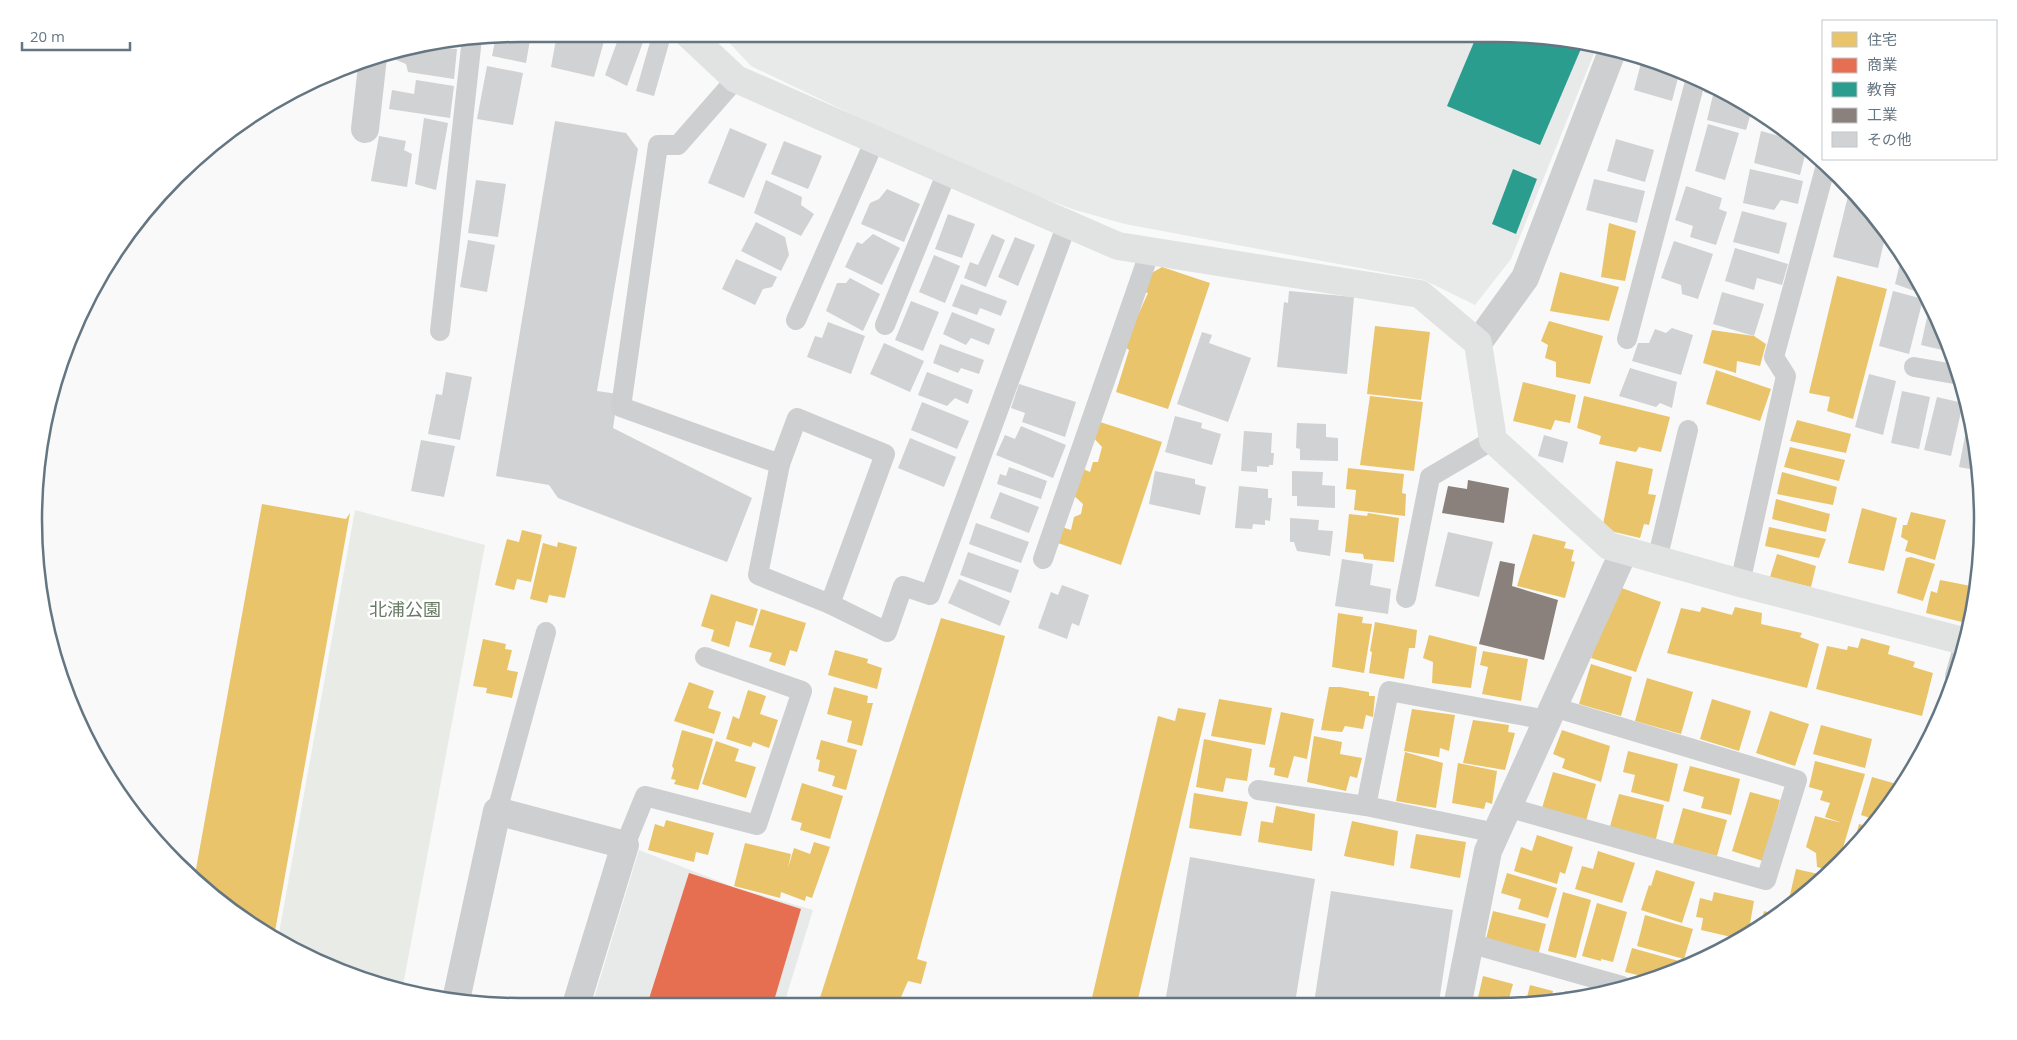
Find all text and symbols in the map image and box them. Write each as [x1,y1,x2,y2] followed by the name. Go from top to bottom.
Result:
[22,20,130,52] scale bar
[1822,20,1997,160] legend
[30,26,65,46] text: 20 m
[1867,29,1897,49] text: 住宅
[1867,54,1897,74] text: 商業
[1867,79,1897,99] text: 教育
[1867,104,1897,124] text: 工業
[1867,129,1912,149] text: その他
[369,597,441,621] park label: 北浦公園

